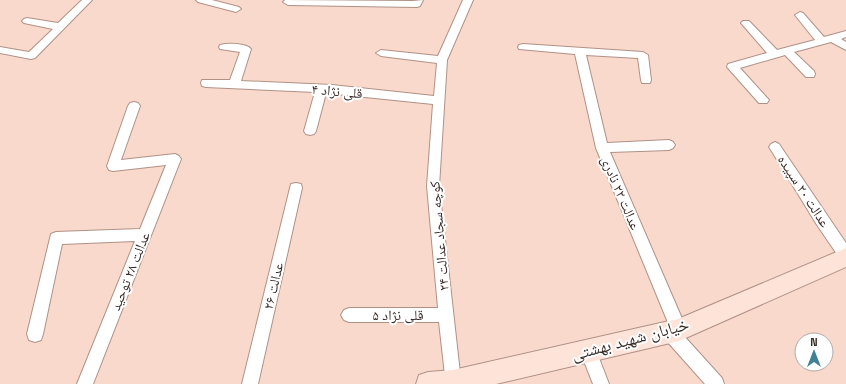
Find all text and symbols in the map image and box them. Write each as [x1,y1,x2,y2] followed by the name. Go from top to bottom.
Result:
[311,80,363,102] street label: قلی نژاد ۴
[774,151,834,231] street label: عدالت ۲۰ سپیده
[597,153,645,233] street label: عدالت ۲۲ نادری
[425,180,453,292] street label: کوچه سجاد عدالت ۲۴
[106,229,154,313] street label: عدالت ۲۸ توحید
[259,261,287,311] street label: عدالت ۲۶
[372,306,424,324] street label: قلی نژاد ۵
[569,313,691,365] street label: خیابان شهید بهشتی
[794,332,834,372] north arrow
[810,335,818,349] text: N

